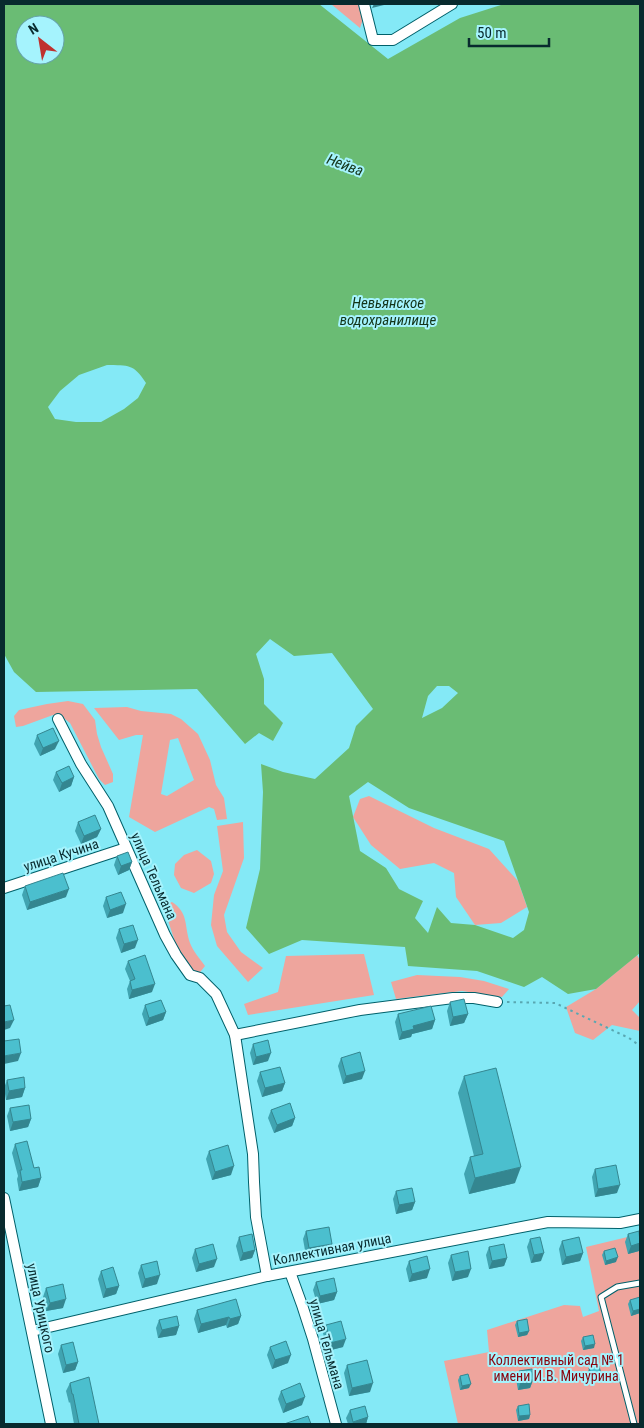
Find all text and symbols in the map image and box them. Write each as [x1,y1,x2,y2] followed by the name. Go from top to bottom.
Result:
[15,15,65,65] north arrow
[469,15,549,47] scale bar
[26,20,41,38] text: N
[477,24,507,42] text: 50 m
[324,150,366,180] water label: Нейва
[340,294,437,329] water label: Невьянское водохранилище
[128,830,180,922] street label: улица Тельмана
[21,835,101,875] street label: улица Кучина
[272,1230,392,1268] street label: Коллективная улица
[24,1262,58,1354] street label: улица Урицкого
[306,1297,348,1391] street label: улица Тельмана
[488,1352,624,1384] park label: Коллективный сад № 1 имени И.В. Мичурина

